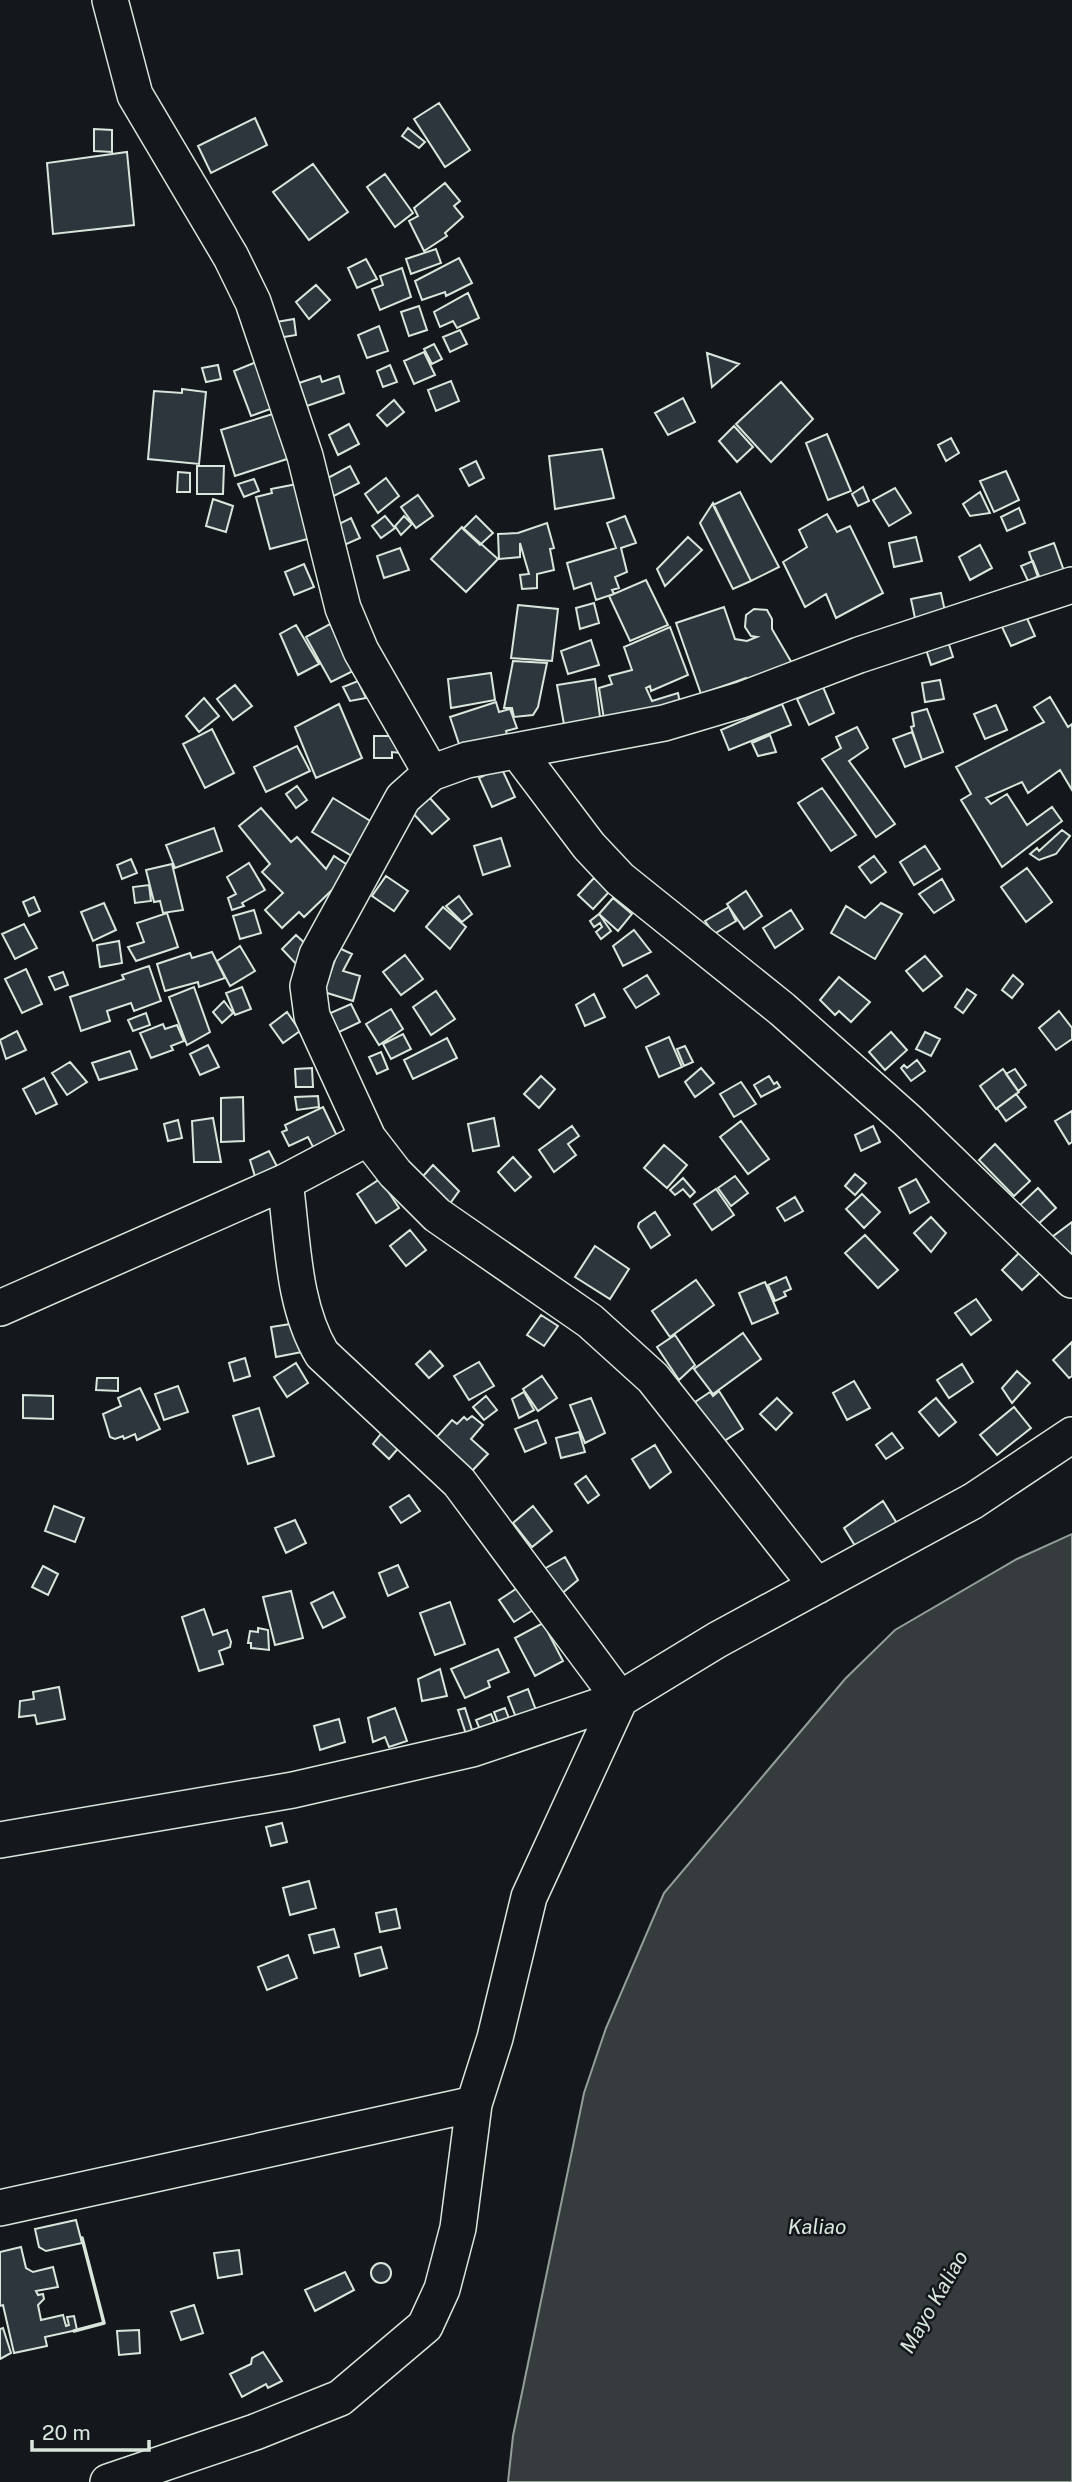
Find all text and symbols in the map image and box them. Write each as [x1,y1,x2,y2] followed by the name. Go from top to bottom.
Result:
[788,2214,846,2239] water label: Kaliao
[894,2246,973,2357] water label: Mayo Kaliao
[32,2408,149,2452] scale bar
[42,2420,91,2445] text: 20 m

